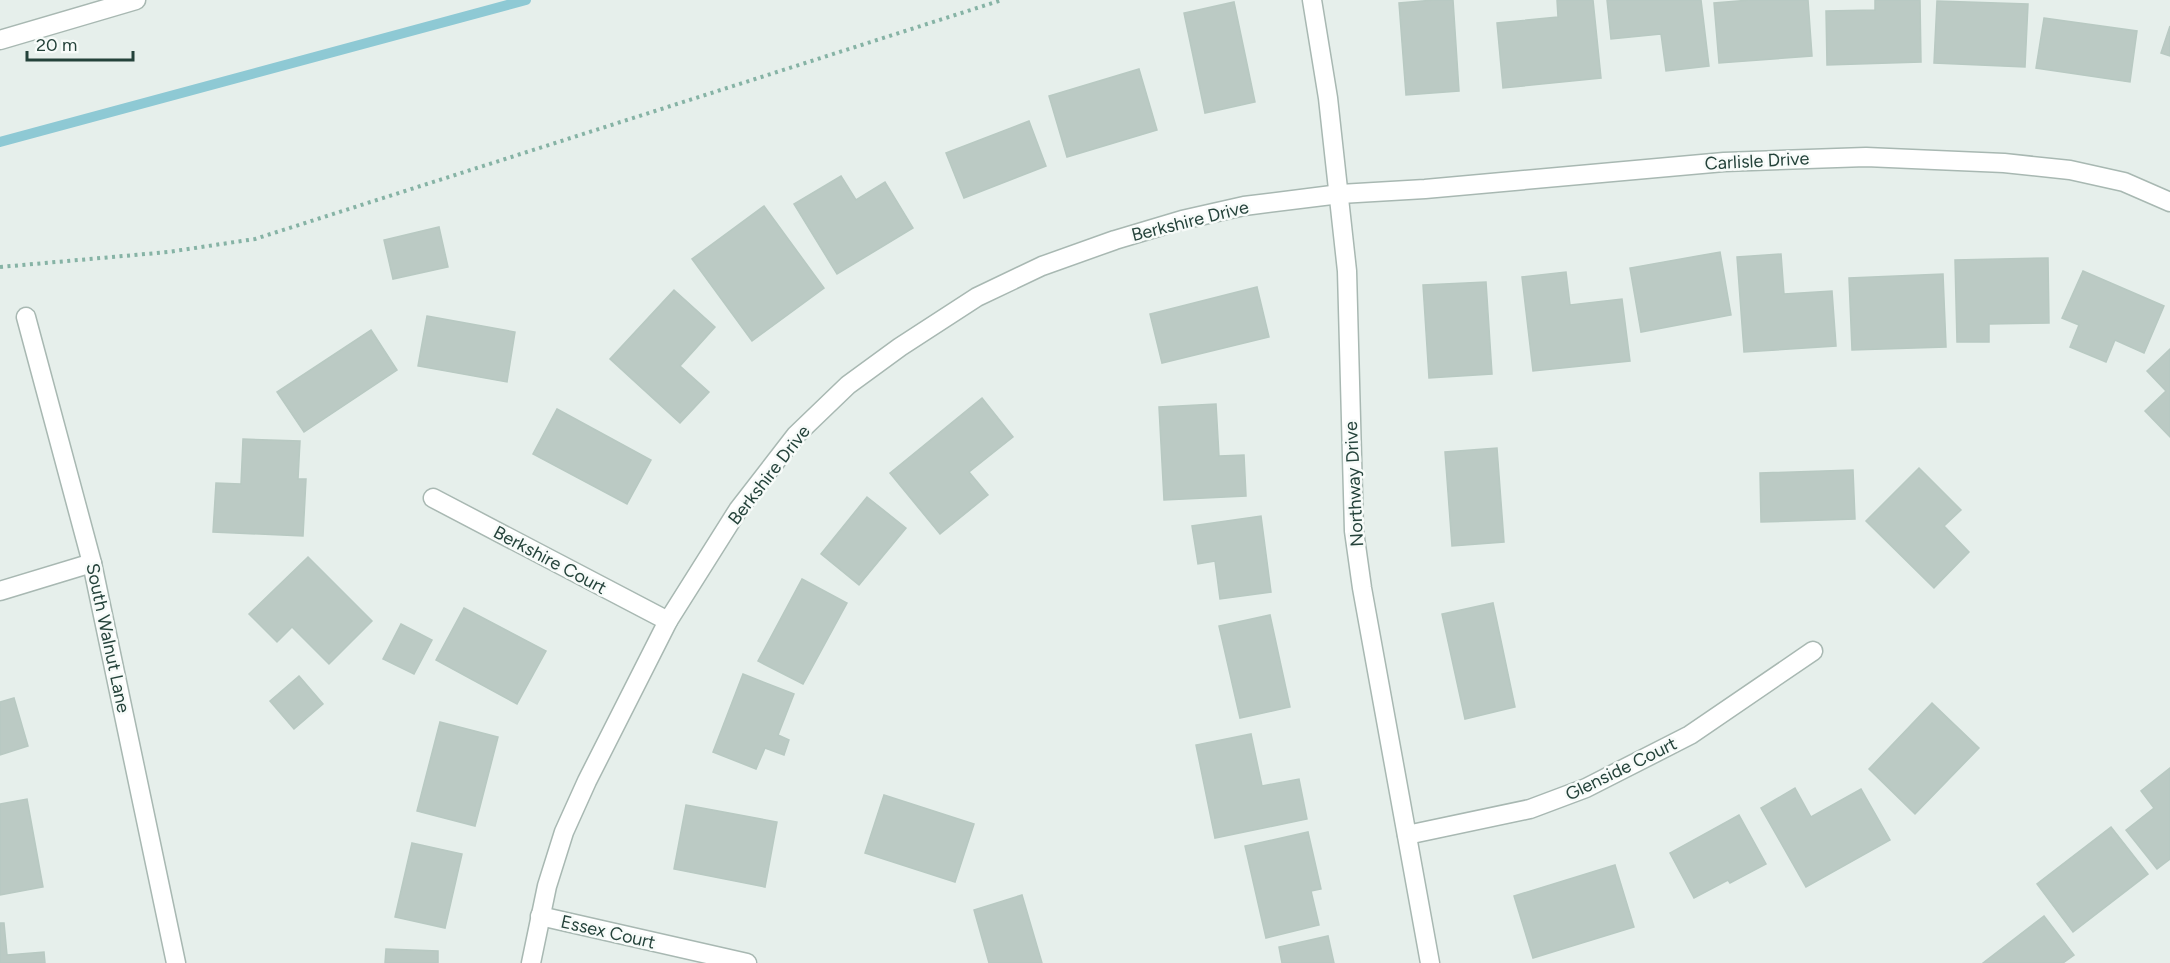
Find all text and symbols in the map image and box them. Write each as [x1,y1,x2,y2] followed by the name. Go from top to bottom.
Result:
[27,24,134,62] scale bar
[36,34,77,56] text: 20 m
[1704,147,1810,175] street label: Carlisle Drive
[1129,196,1251,246] street label: Berkshire Drive
[723,421,815,529] street label: Berkshire Drive
[1340,421,1368,547] street label: Northway Drive
[490,521,610,599] street label: Berkshire Court
[81,561,135,715] street label: South Walnut Lane
[1562,732,1680,805] street label: Glenside Court
[559,910,658,954] street label: Essex Court

